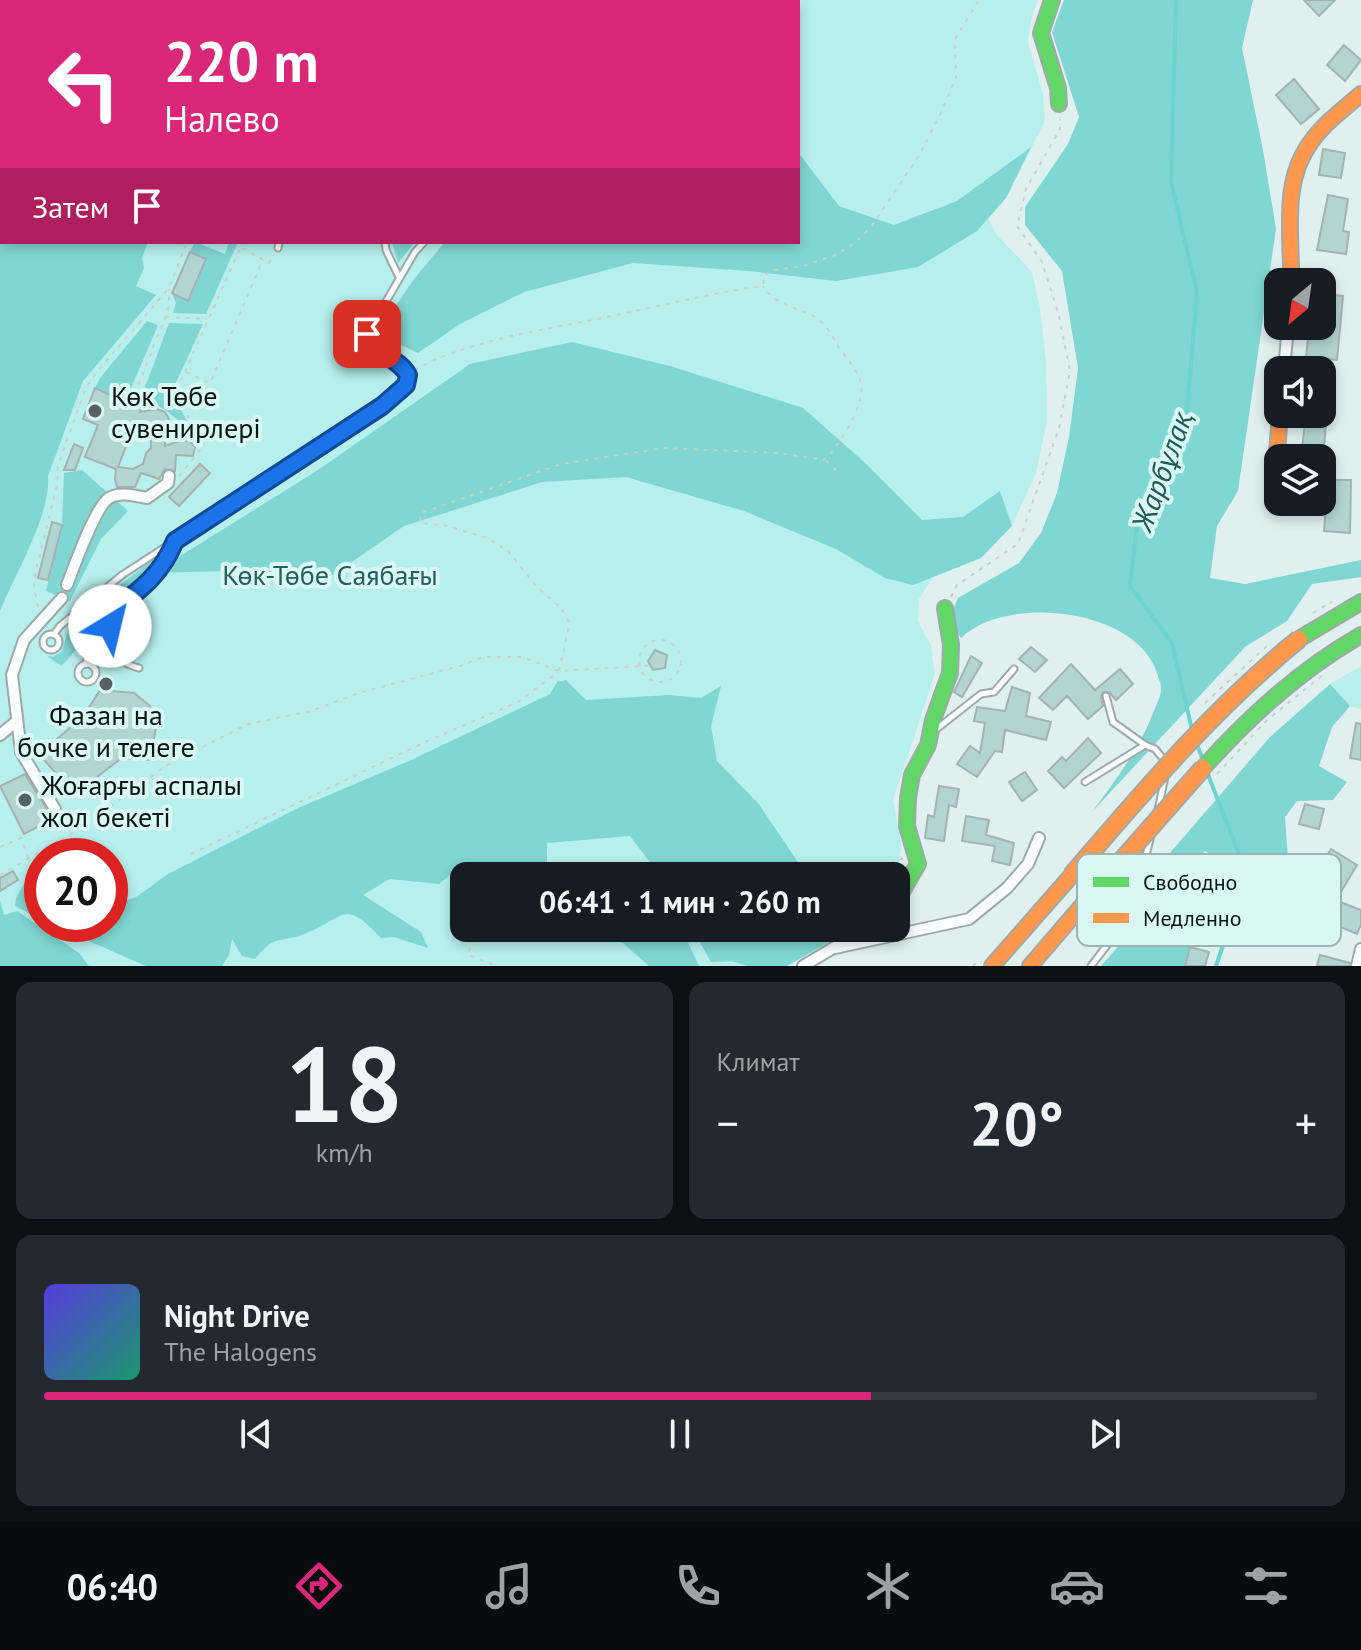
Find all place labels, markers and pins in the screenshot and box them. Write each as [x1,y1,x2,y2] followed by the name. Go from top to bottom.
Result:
[333,300,401,368] pin
[111,377,261,446] place label: Көк Төбе сувенирлері
[86,402,104,420] marker: Көк Төбе сувенирлері
[97,675,115,693] marker: Фазан на бочке и телеге
[17,696,195,765] place label: Фазан на бочке и телеге
[40,766,242,835] place label: Жоғарғы аспалы жол бекеті
[16,791,34,809] marker: Жоғарғы аспалы жол бекеті

